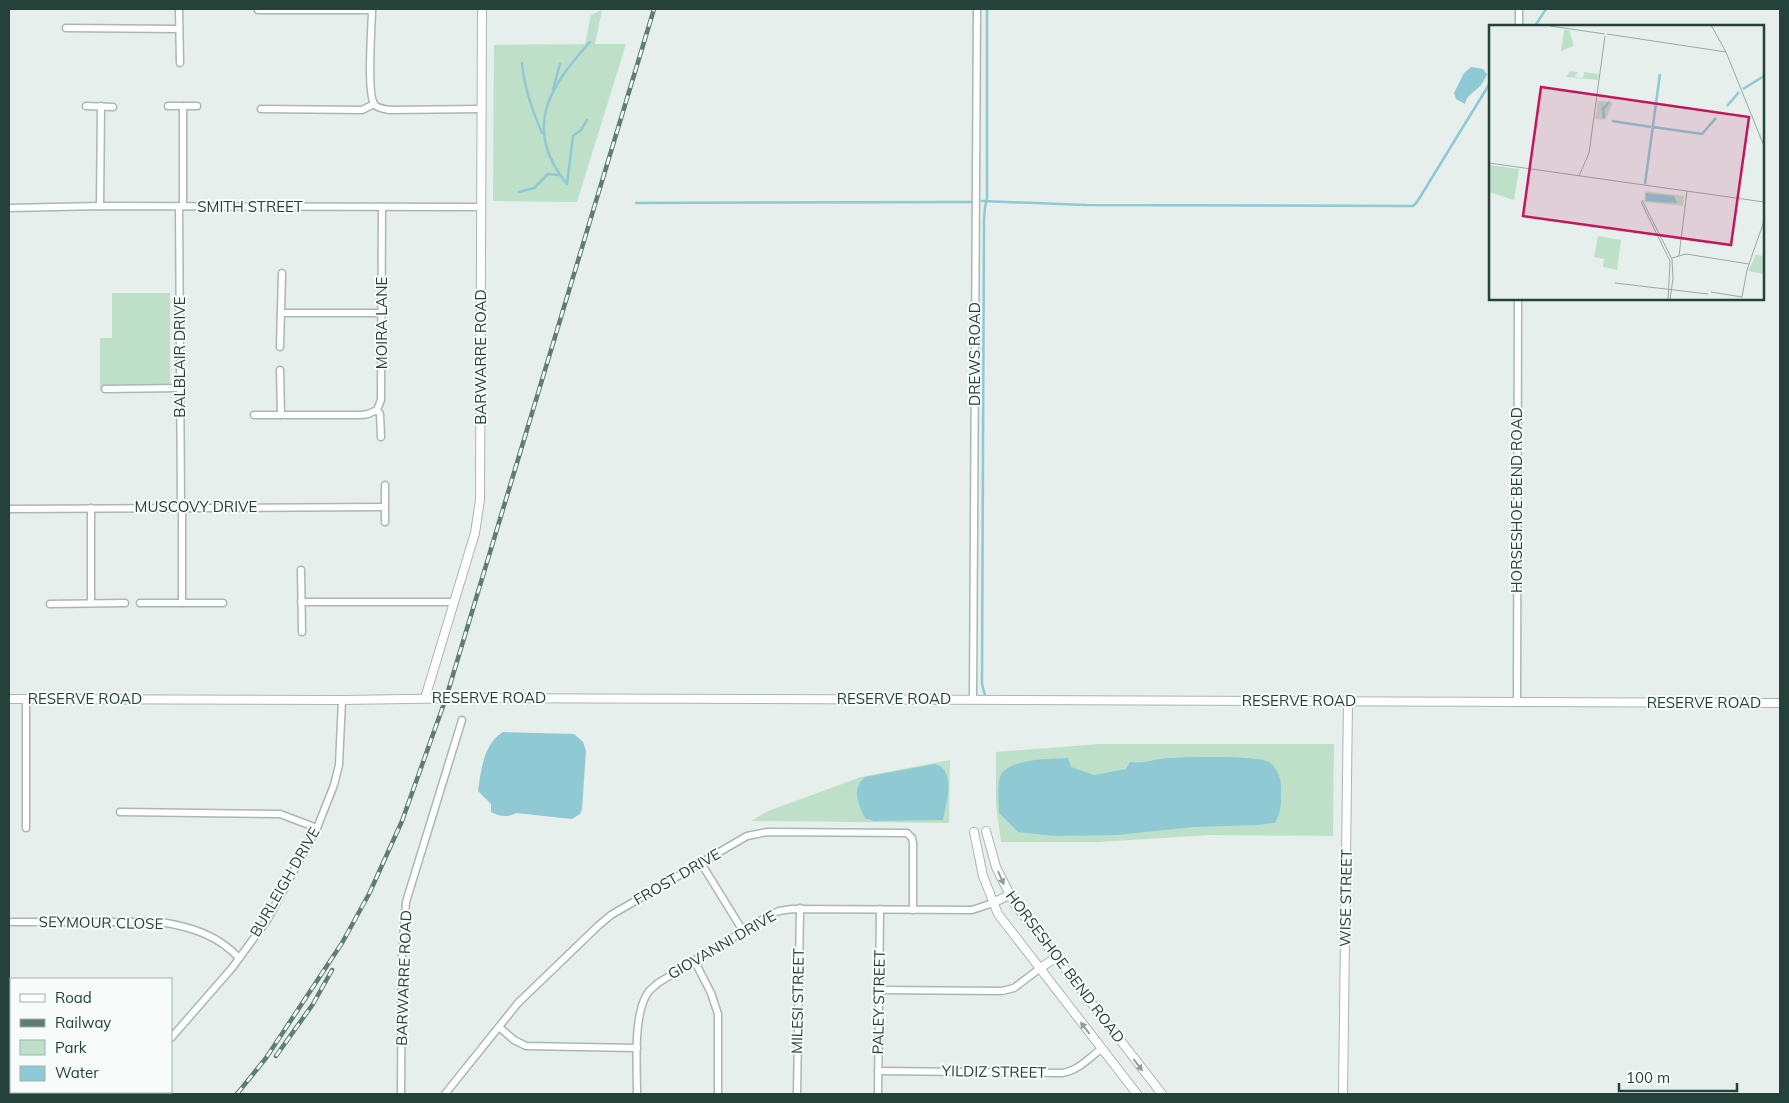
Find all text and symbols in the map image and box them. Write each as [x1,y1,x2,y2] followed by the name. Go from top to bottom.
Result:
[1489,25,1764,300] inset map
[197,197,303,216] street label: SMITH STREET
[372,277,391,369] street label: MOIRA LANE
[471,289,490,425] street label: BARWARRE ROAD
[170,296,189,418] street label: BALBLAIR DRIVE
[965,302,984,406] street label: DREWS ROAD
[1507,407,1526,593] street label: HORSESHOE BEND ROAD
[135,497,258,516] street label: MUSCOVY DRIVE
[432,688,546,707] street label: RESERVE ROAD
[28,689,142,708] street label: RESERVE ROAD
[837,689,951,708] street label: RESERVE ROAD
[1242,691,1356,710] street label: RESERVE ROAD
[1647,693,1761,712] street label: RESERVE ROAD
[245,823,324,940] street label: BURLEIGH DRIVE
[630,844,724,909] street label: FROST DRIVE
[1335,849,1356,947] street label: WISE STREET
[997,871,1005,885] one-way arrow
[1002,887,1129,1047] street label: HORSESHOE BEND ROAD
[664,906,779,983] street label: GIOVANNI DRIVE
[392,910,415,1046] street label: BARWARRE ROAD
[38,912,164,933] street label: SEYMOUR CLOSE
[787,948,808,1054] street label: MILESI STREET
[868,949,889,1055] street label: PALEY STREET
[10,978,172,1093] legend
[55,988,92,1007] text: Road
[55,1013,111,1032] text: Railway
[1080,1022,1091,1035] one-way arrow
[55,1038,87,1057] text: Park
[1133,1058,1144,1071] one-way arrow
[1619,1060,1736,1092] scale bar
[941,1061,1046,1082] street label: YILDIZ STREET
[55,1063,99,1082] text: Water
[1626,1068,1670,1087] text: 100 m

